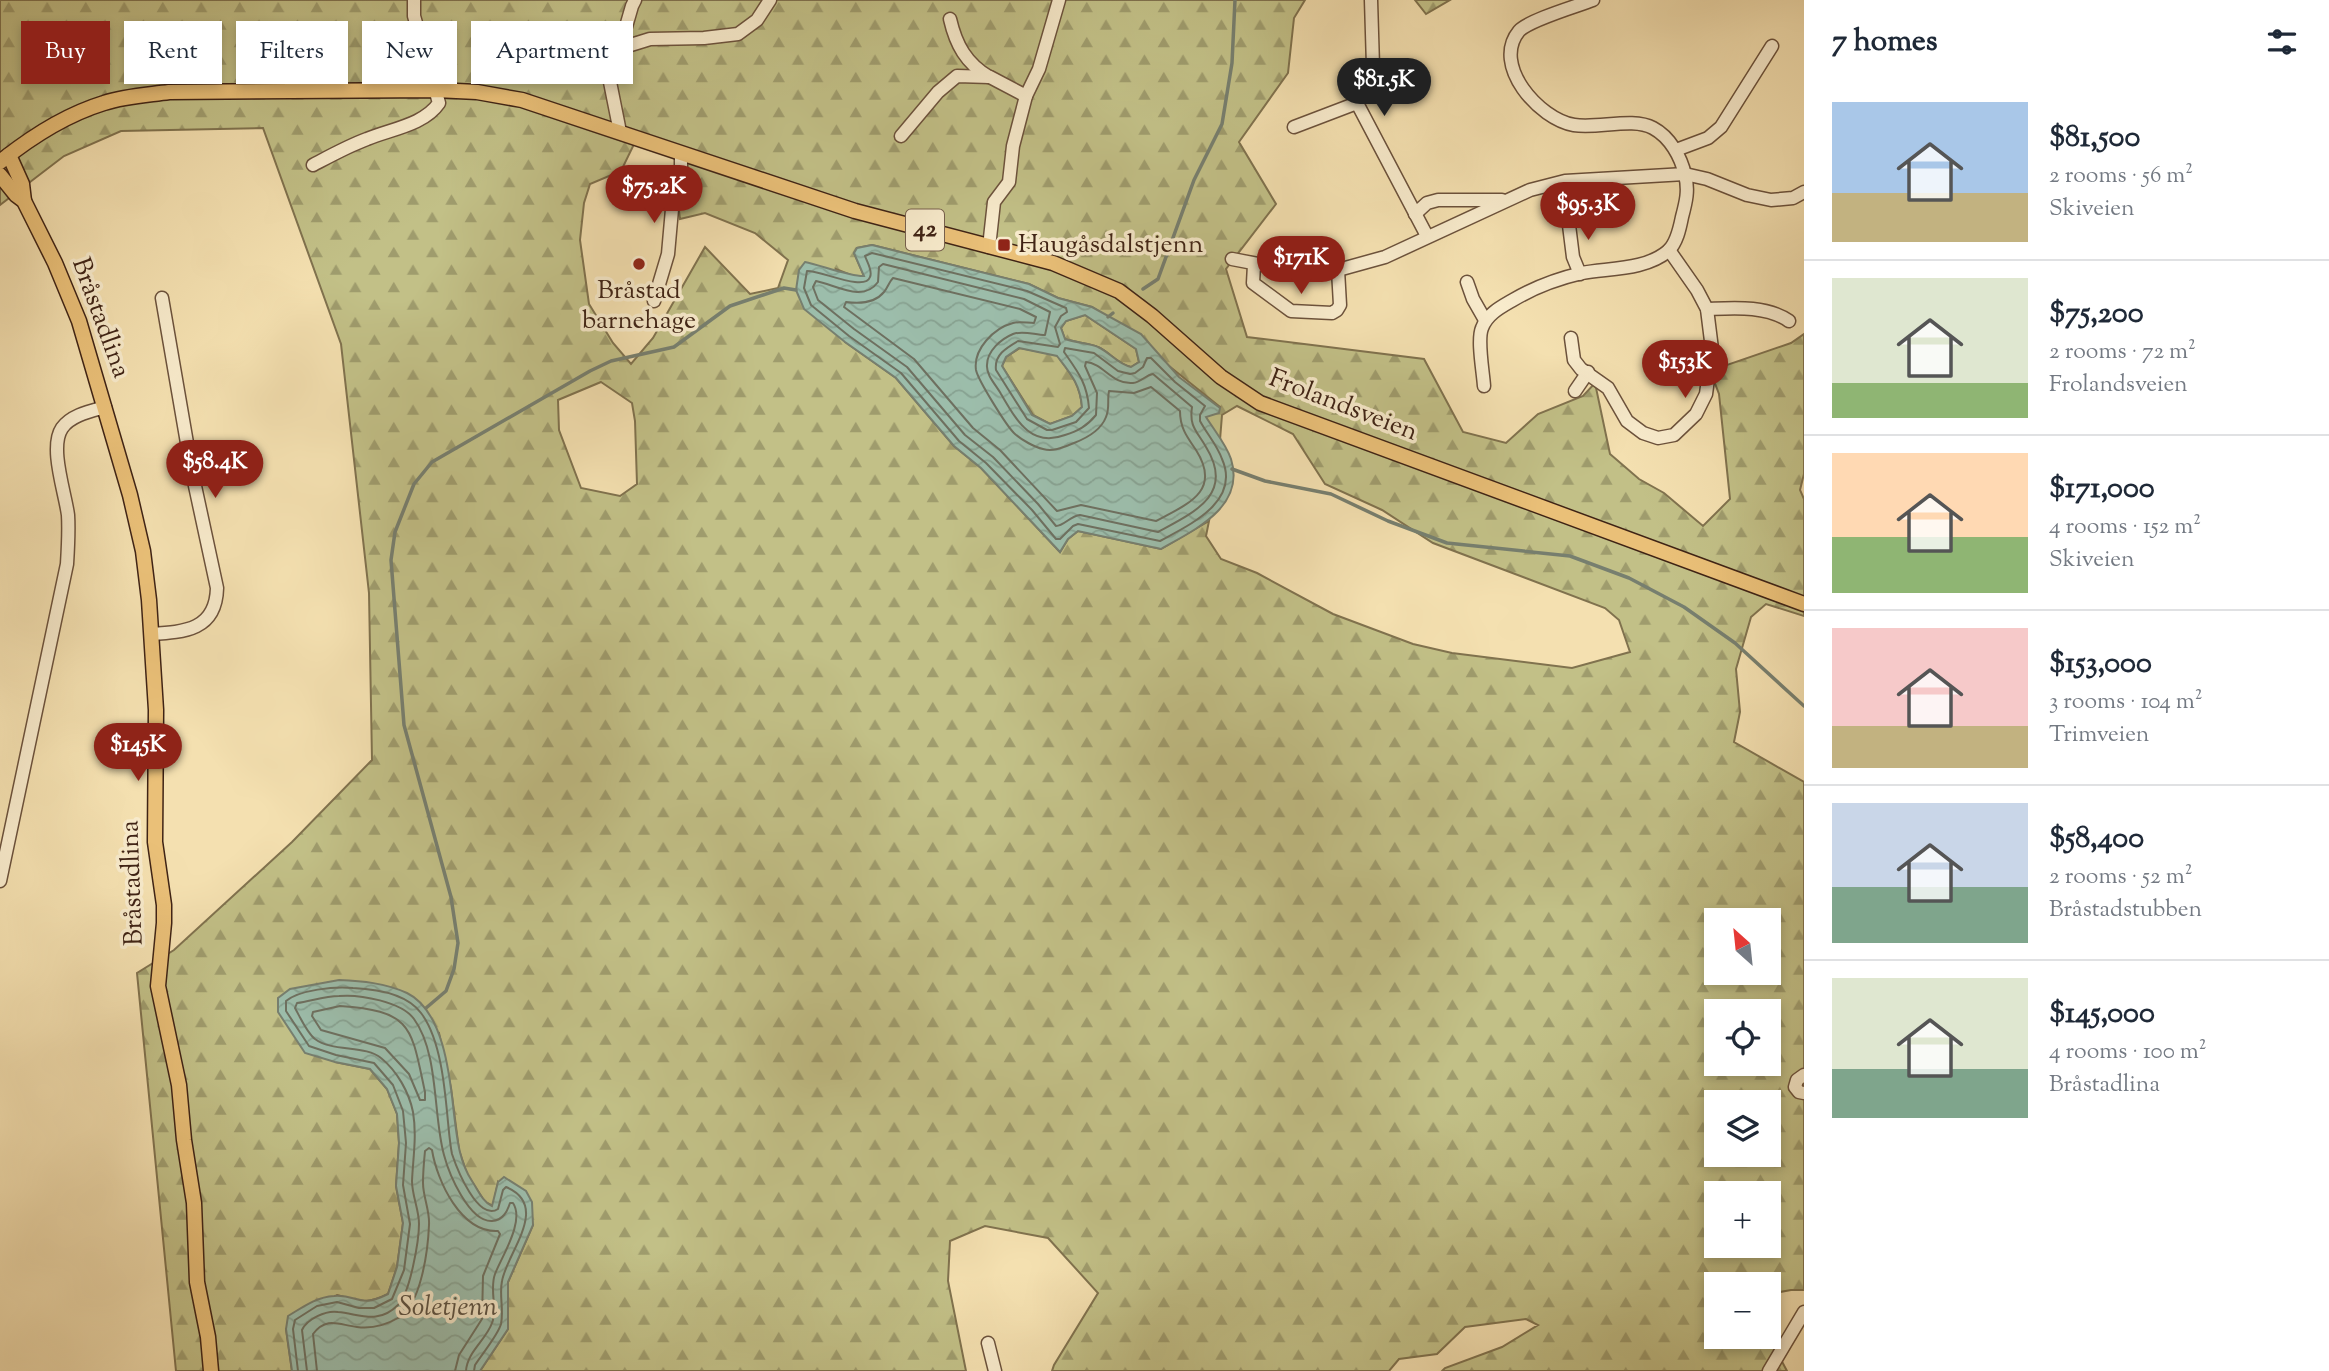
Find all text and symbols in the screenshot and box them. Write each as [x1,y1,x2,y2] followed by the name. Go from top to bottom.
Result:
[21,21,110,84] chip: Buy
[124,21,222,84] chip: Rent
[236,21,348,84] chip: Filters
[362,21,457,84] chip: New
[471,21,633,84] chip: Apartment
[1832,21,1937,64] text: 7 homes
[2263,23,2301,61] icon: filters
[1327,58,1441,118] pin: $81.5K
[1353,64,1415,97] text: $81.5K
[2049,117,2140,160] text: $81,500
[1888,130,1972,214] icon: home
[2049,160,2193,193] text: 2 rooms · 56 m²
[597,166,711,225] pin: $75.2K
[622,171,686,204] text: $75.2K
[1531,182,1645,242] pin: $95.3K
[1556,188,1620,221] text: $95.3K
[2049,193,2135,226] text: Skiveien
[906,210,944,250] road number: 42
[1018,227,1203,264] place label: Haugåsdalstjenn
[1252,236,1350,296] pin: $171K
[996,237,1012,253] marker: Haugåsdalstjenn
[1273,242,1329,275] text: $171K
[61,253,139,383] street label: Bråstadlina
[631,256,647,272] marker: Bråstad barnehage
[582,273,696,340] place label: Bråstad barnehage
[2049,293,2144,336] text: $75,200
[1888,306,1972,390] icon: home
[2049,336,2196,369] text: 2 rooms · 72 m²
[1636,340,1734,400] pin: $153K
[1658,346,1712,379] text: $153K
[1263,361,1423,451] street label: Frolandsveien
[2049,369,2188,402] text: Frolandsveien
[158,440,272,500] pin: $58.4K
[182,446,248,479] text: $58.4K
[2049,468,2155,511] text: $171,000
[1888,481,1972,565] icon: home
[2049,511,2201,544] text: 4 rooms · 152 m²
[2049,544,2135,577] text: Skiveien
[2049,643,2152,686] text: $153,000
[1888,656,1972,740] icon: home
[2049,686,2203,719] text: 3 rooms · 104 m²
[2049,719,2149,752] text: Trimveien
[89,724,187,783] pin: $145K
[110,729,166,762] text: $145K
[2049,818,2144,861] text: $58,400
[112,820,154,946] street label: Bråstadlina
[1888,831,1972,915] icon: home
[2049,861,2192,894] text: 2 rooms · 52 m²
[2049,894,2202,927] text: Bråstadstubben
[1704,908,1782,985] north arrow
[1704,908,1781,1349] map controls
[2049,993,2155,1036] text: $145,000
[1704,999,1781,1076] button: locate
[1888,1006,1972,1090] icon: home
[2049,1036,2207,1069] text: 4 rooms · 100 m²
[2049,1069,2160,1102] text: Bråstadlina
[1704,1090,1781,1167] button: layers
[1704,1181,1781,1258] button: +
[1704,1272,1781,1349] button: −
[398,1288,498,1328] water label: Soletjenn

